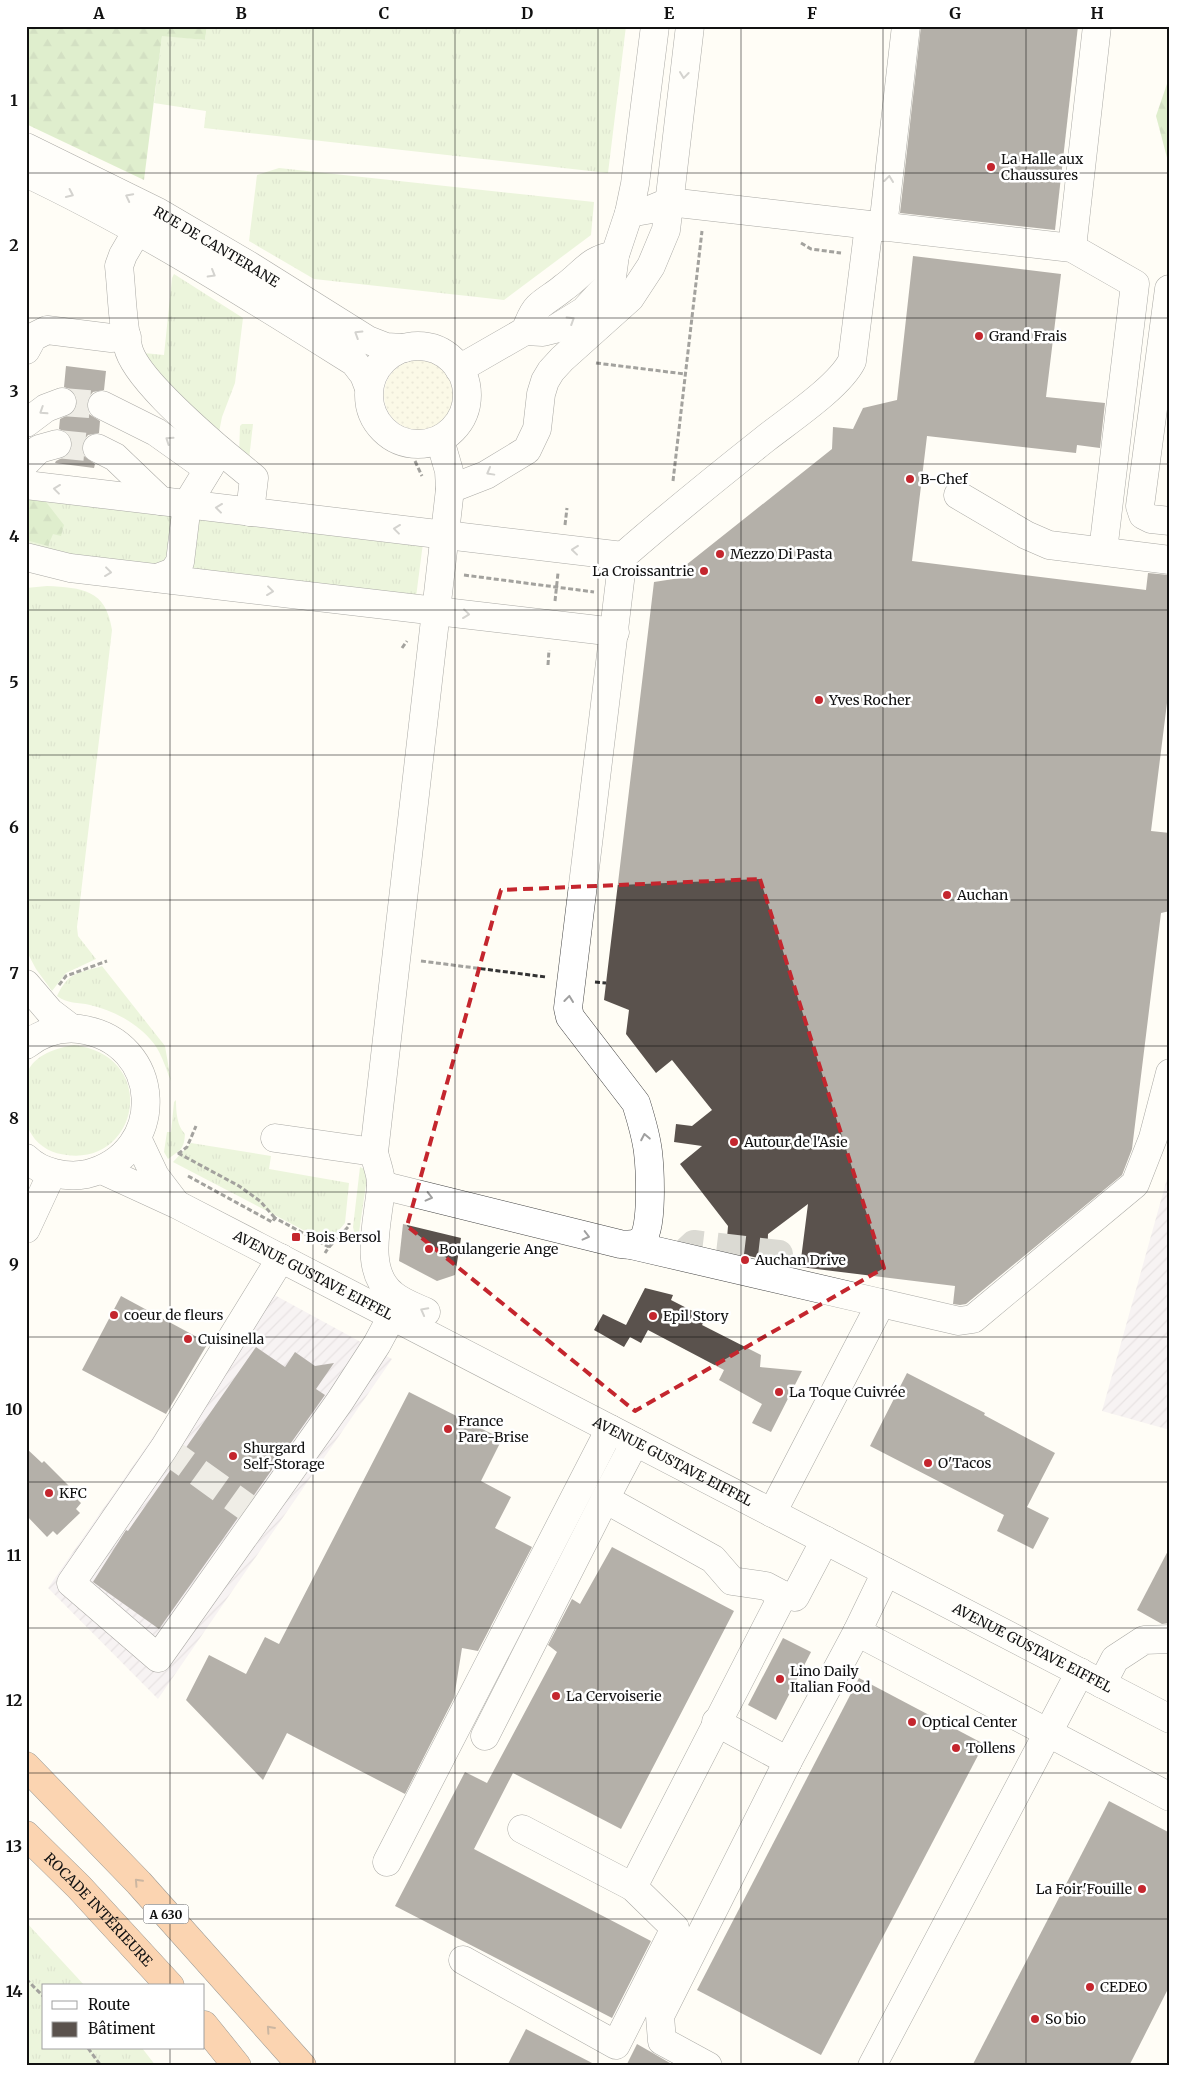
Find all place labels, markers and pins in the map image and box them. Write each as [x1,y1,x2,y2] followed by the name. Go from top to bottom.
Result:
[1001,150,1084,184] place label: La Halle aux Chaussures
[985,161,997,173] marker: La Halle aux Chaussures
[989,327,1067,345] place label: Grand Frais
[973,330,985,342] marker: Grand Frais
[920,470,968,488] place label: B-Chef
[904,473,916,485] marker: B-Chef
[730,545,833,563] place label: Mezzo Di Pasta
[714,548,726,560] marker: Mezzo Di Pasta
[592,562,694,580] place label: La Croissantrie
[698,565,710,577] marker: La Croissantrie
[828,691,911,709] place label: Yves Rocher
[813,694,825,706] marker: Yves Rocher
[956,886,1008,904] place label: Auchan
[941,889,953,901] marker: Auchan
[743,1133,848,1151] place label: Autour de l'Asie
[728,1136,740,1148] marker: Autour de l'Asie
[306,1228,382,1246] place label: Bois Bersol
[290,1231,302,1243] marker: Bois Bersol
[439,1240,558,1258] place label: Boulangerie Ange
[423,1243,435,1255] marker: Boulangerie Ange
[754,1251,846,1269] place label: Auchan Drive
[739,1254,751,1266] marker: Auchan Drive
[124,1306,223,1324] place label: coeur de fleurs
[663,1307,730,1325] place label: Epil Story
[108,1309,120,1321] marker: coeur de fleurs
[647,1310,659,1322] marker: Epil Story
[198,1330,265,1348] place label: Cuisinella
[182,1333,194,1345] marker: Cuisinella
[789,1383,905,1401] place label: La Toque Cuivrée
[773,1386,785,1398] marker: La Toque Cuivrée
[458,1412,529,1446] place label: France Pare-Brise
[442,1423,454,1435] marker: France Pare-Brise
[243,1439,325,1473] place label: Shurgard Self-Storage
[227,1450,239,1462] marker: Shurgard Self-Storage
[938,1454,991,1472] place label: O'Tacos
[922,1457,934,1469] marker: O'Tacos
[59,1484,87,1502] place label: KFC
[43,1487,55,1499] marker: KFC
[790,1662,871,1696] place label: Lino Daily Italian Food
[774,1673,786,1685] marker: Lino Daily Italian Food
[566,1687,662,1705] place label: La Cervoiserie
[550,1690,562,1702] marker: La Cervoiserie
[922,1713,1017,1731] place label: Optical Center
[906,1716,918,1728] marker: Optical Center
[966,1739,1016,1757] place label: Tollens
[950,1742,962,1754] marker: Tollens
[1036,1880,1132,1898] place label: La Foir'Fouille
[1136,1883,1148,1895] marker: La Foir'Fouille
[1100,1978,1147,1996] place label: CEDEO
[1084,1981,1096,1993] marker: CEDEO
[1045,2010,1086,2028] place label: So bio
[1029,2013,1041,2025] marker: So bio

